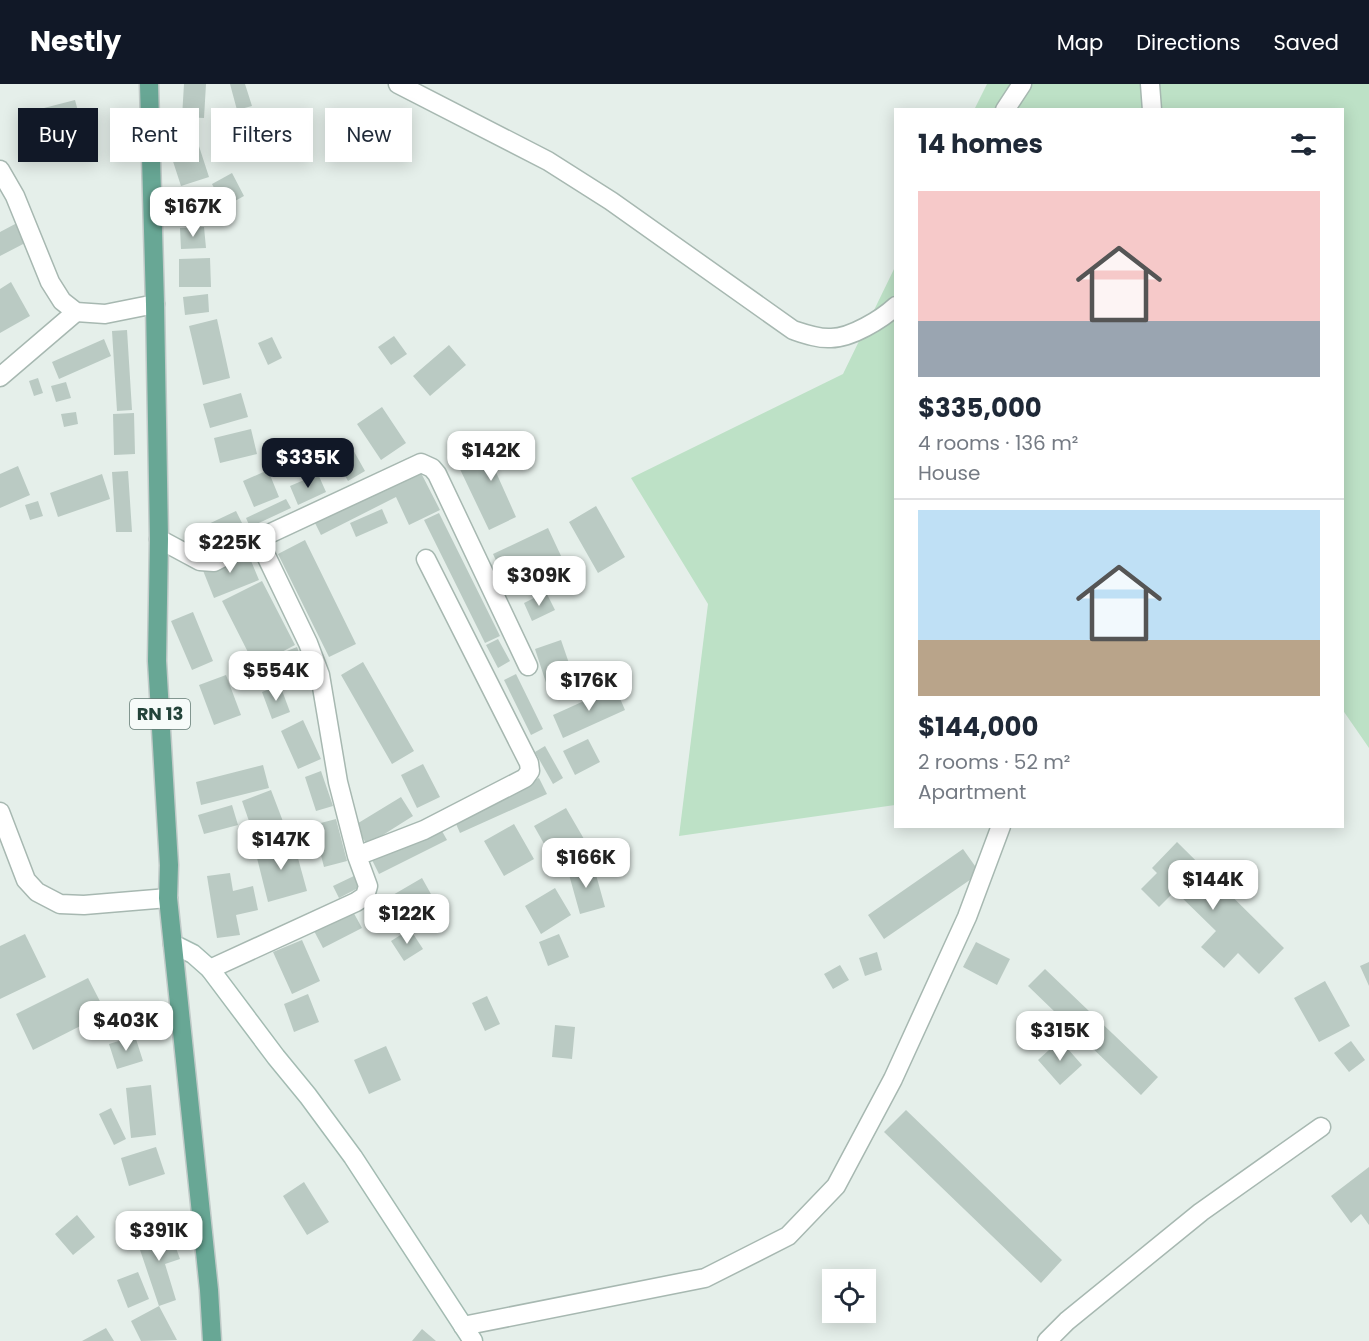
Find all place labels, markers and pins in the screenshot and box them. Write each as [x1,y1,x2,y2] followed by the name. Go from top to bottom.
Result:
[151,187,235,238] pin: $167K
[449,431,533,482] pin: $142K
[266,438,350,489] pin: $335K
[188,523,272,574] pin: $225K
[497,556,581,607] pin: $309K
[234,651,318,702] pin: $554K
[547,661,631,712] pin: $176K
[239,820,323,871] pin: $147K
[544,838,628,889] pin: $166K
[1171,860,1255,911] pin: $144K
[365,894,449,945] pin: $122K
[84,1001,168,1052] pin: $403K
[1018,1011,1102,1062] pin: $315K
[117,1211,201,1262] pin: $391K

